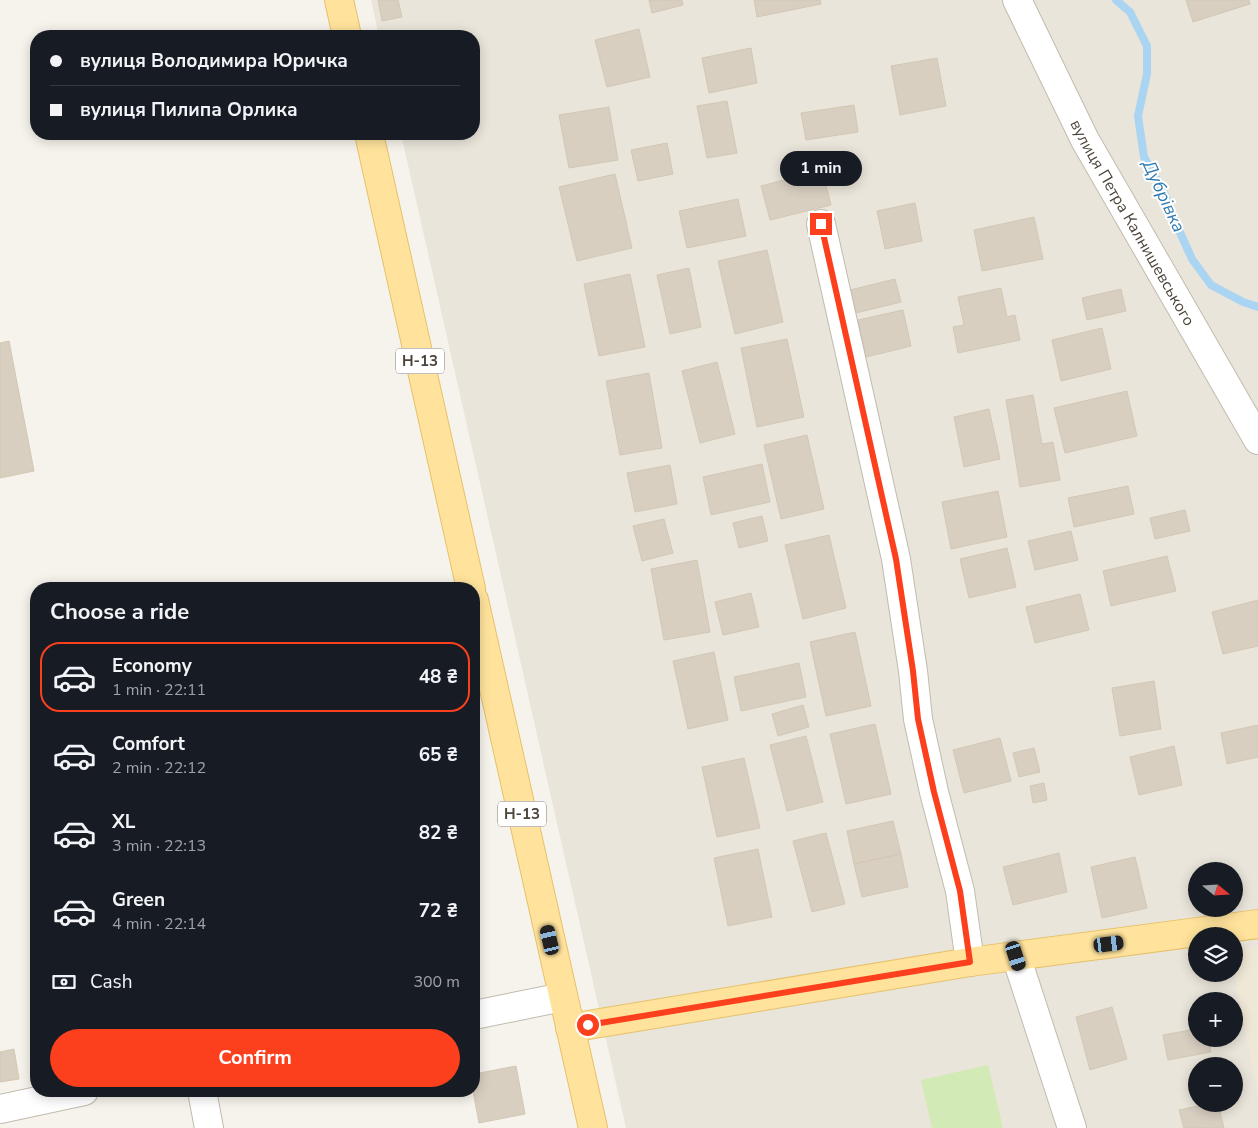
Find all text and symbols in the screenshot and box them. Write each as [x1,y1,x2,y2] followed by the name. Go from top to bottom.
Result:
[80,48,348,74] text: вулиця Володимира Юричка
[80,97,298,123] text: вулиця Пилипа Орлика
[1065,116,1200,330] street label: вулиця Петра Калнишевського
[780,152,862,186] callout: 1 min
[1136,155,1191,236] water label: Дубрівка
[800,157,842,179] text: 1 min
[810,213,832,235] route end
[396,348,444,374] road number: Н-13
[50,597,189,627] text: Choose a ride
[112,653,192,679] text: Economy
[52,655,97,700] icon: car
[419,664,458,690] text: 48 ₴
[112,679,206,701] text: 1 min · 22:11
[112,731,185,757] text: Comfort
[52,733,97,778] icon: car
[419,742,458,768] text: 65 ₴
[112,757,206,779] text: 2 min · 22:12
[498,802,546,826] road number: Н-13
[112,809,135,835] text: XL
[52,811,97,856] icon: car
[419,820,458,846] text: 82 ₴
[112,835,206,857] text: 3 min · 22:13
[1188,862,1242,918] north arrow
[1188,862,1243,1112] map controls
[112,887,165,913] text: Green
[52,889,97,934] icon: car
[419,898,458,924] text: 72 ₴
[112,913,206,935] text: 4 min · 22:14
[539,924,560,956] car
[1188,927,1243,982] button: layers
[1093,935,1124,953] car
[1004,939,1027,973] car
[50,968,78,996] icon: cash
[90,969,132,995] text: Cash
[413,971,460,993] text: 300 m
[1188,992,1243,1047] button: +
[577,1014,599,1036] route start
[50,1029,460,1087] button: Confirm
[1188,1057,1243,1112] button: −

